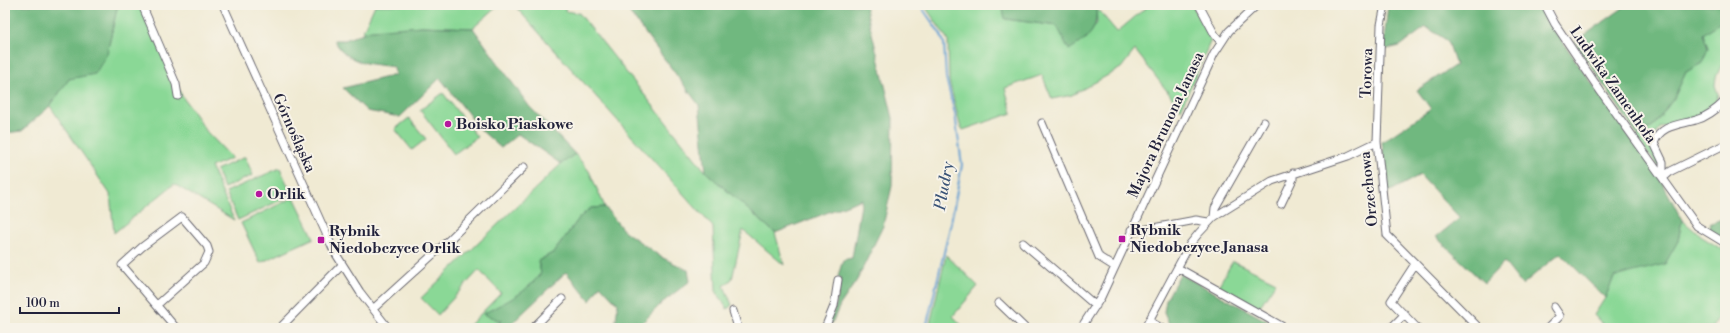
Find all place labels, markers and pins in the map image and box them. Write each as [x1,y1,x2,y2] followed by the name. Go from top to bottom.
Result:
[456,115,573,134] place label: Boisko Piaskowe
[443,119,453,129] marker: Boisko Piaskowe
[267,185,306,204] place label: Orlik
[254,189,264,199] marker: Orlik
[1130,221,1269,257] place label: Rybnik Niedobczyce Janasa
[329,222,461,258] place label: Rybnik Niedobczyce Orlik
[1117,234,1127,244] marker: Rybnik Niedobczyce Janasa
[316,235,326,245] marker: Rybnik Niedobczyce Orlik

